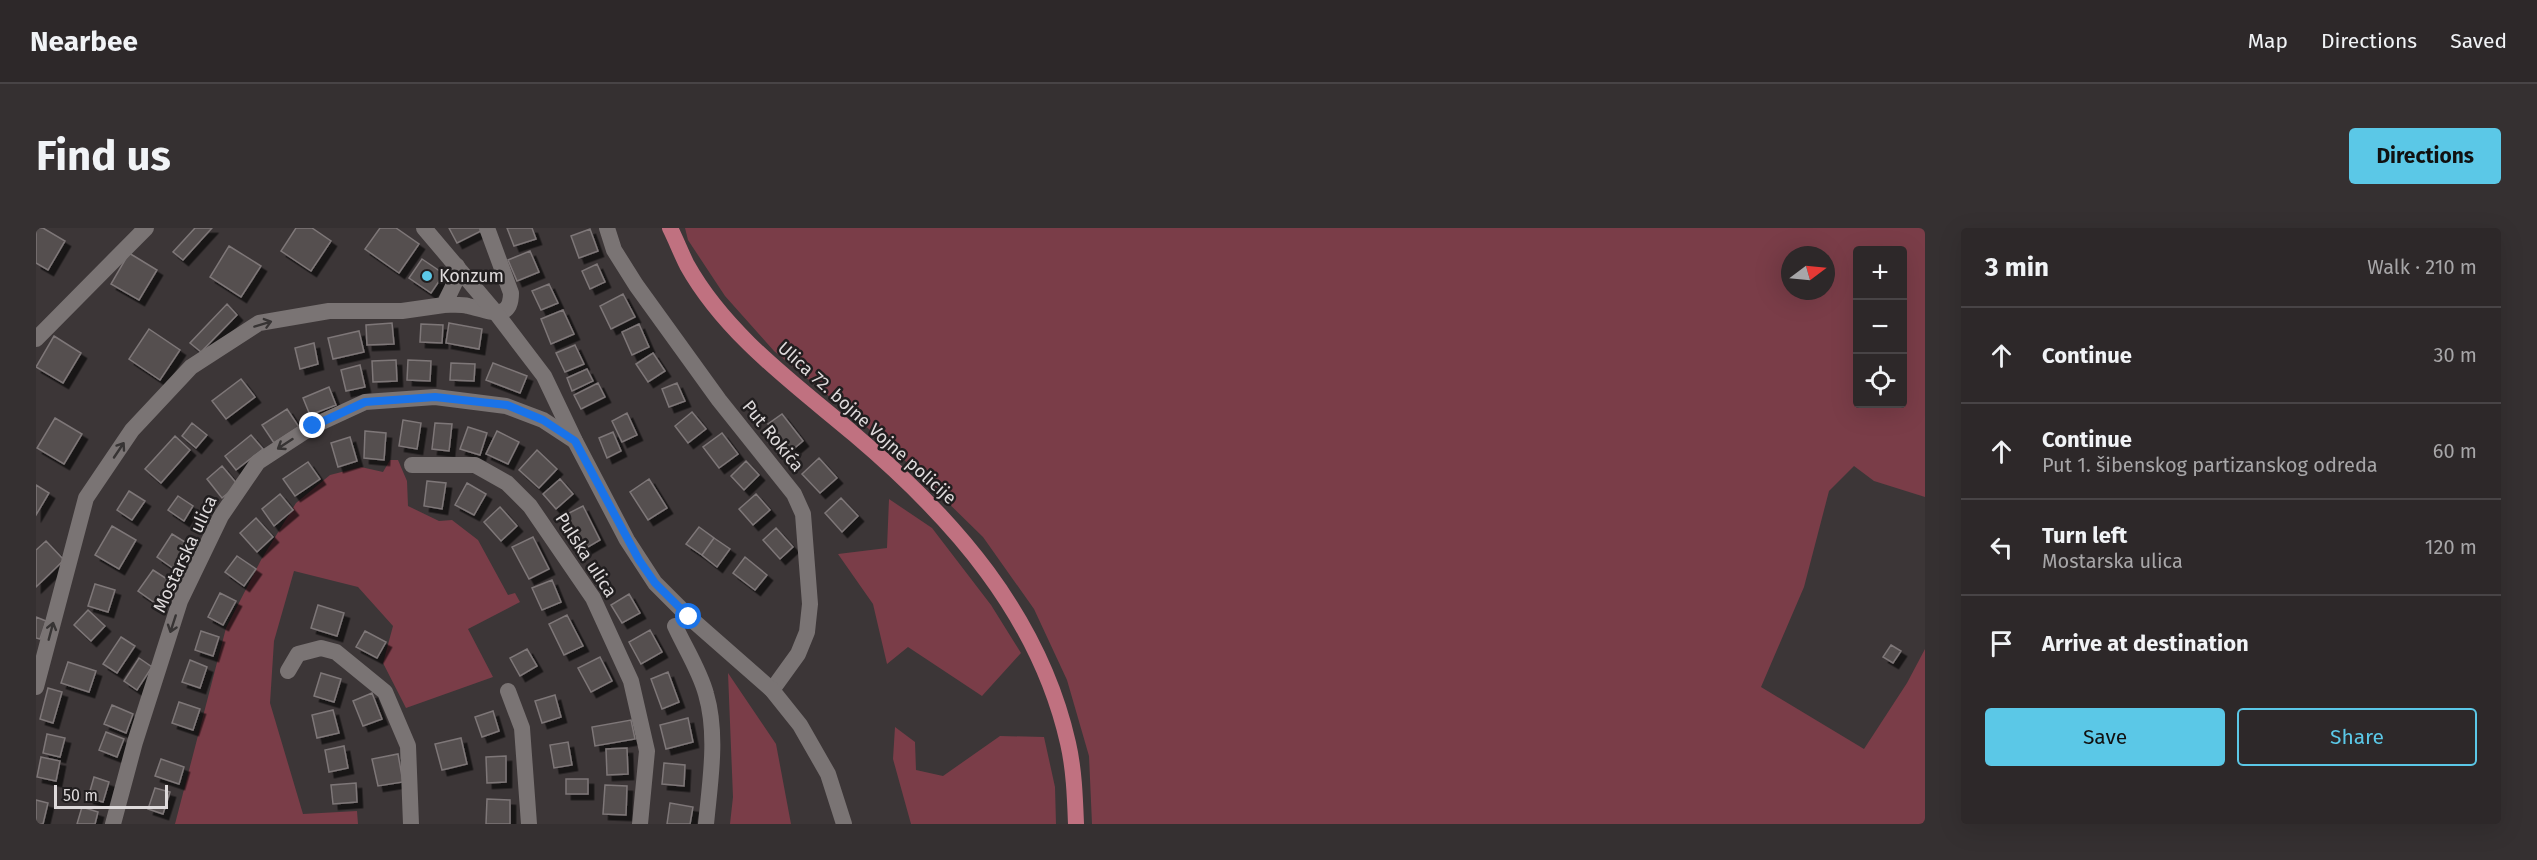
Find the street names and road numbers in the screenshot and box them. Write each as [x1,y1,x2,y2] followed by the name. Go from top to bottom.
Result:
[773,337,961,509] street label: Ulica 72. bojne Vojne policije
[738,396,808,476] street label: Put Rokića
[148,492,222,616] street label: Mostarska ulica
[550,508,622,602] street label: Pulska ulica

